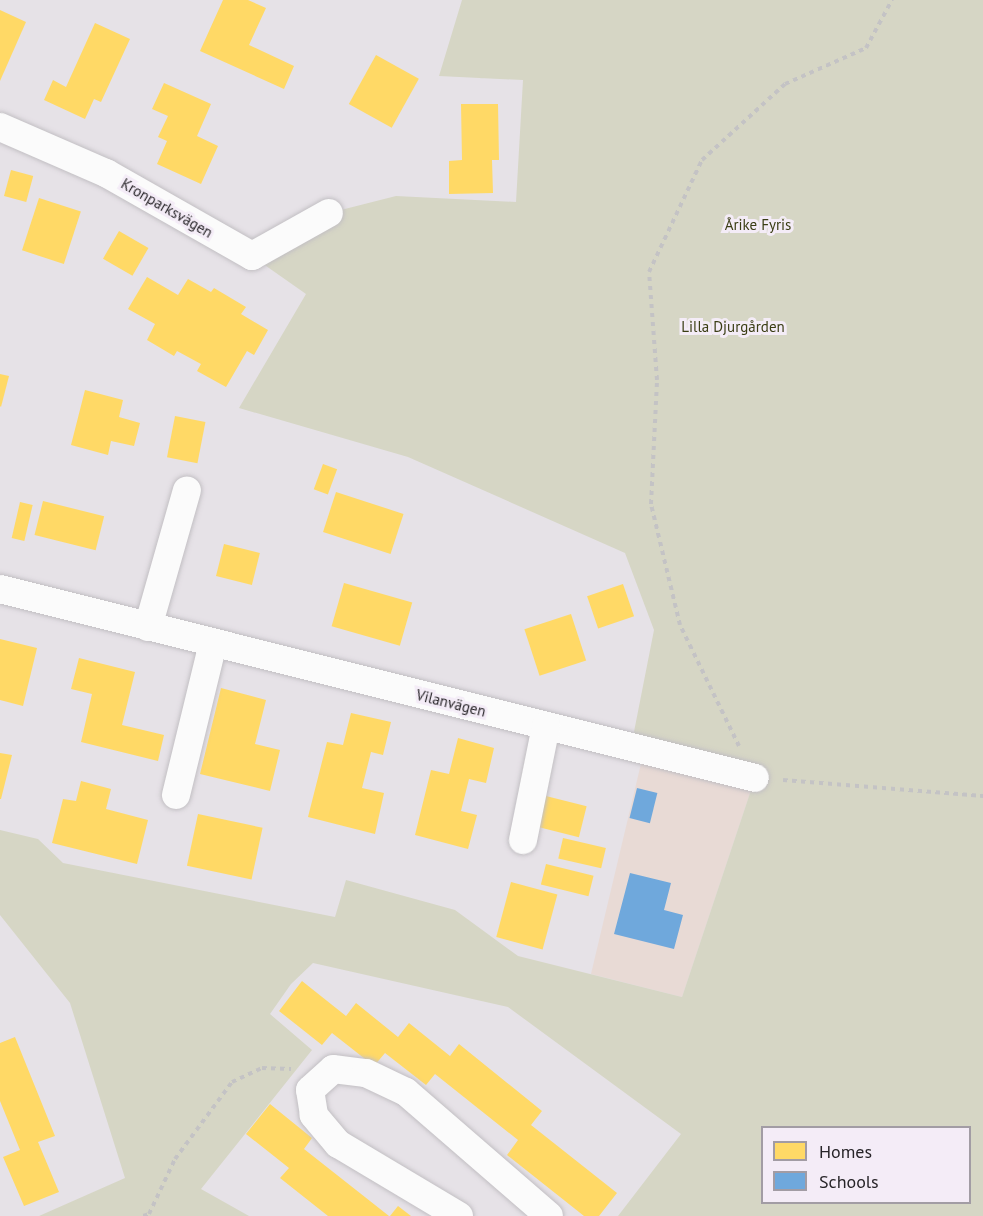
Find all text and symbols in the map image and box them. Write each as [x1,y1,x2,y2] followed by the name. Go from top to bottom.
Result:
[118,175,216,241] street label: Kronparksvägen
[725,216,791,234] park label: Årike Fyris
[681,318,785,336] park label: Lilla Djurgården
[414,686,488,720] street label: Vilanvägen
[761,1126,971,1204] legend
[819,1140,872,1163] text: Homes
[819,1170,879,1193] text: Schools

